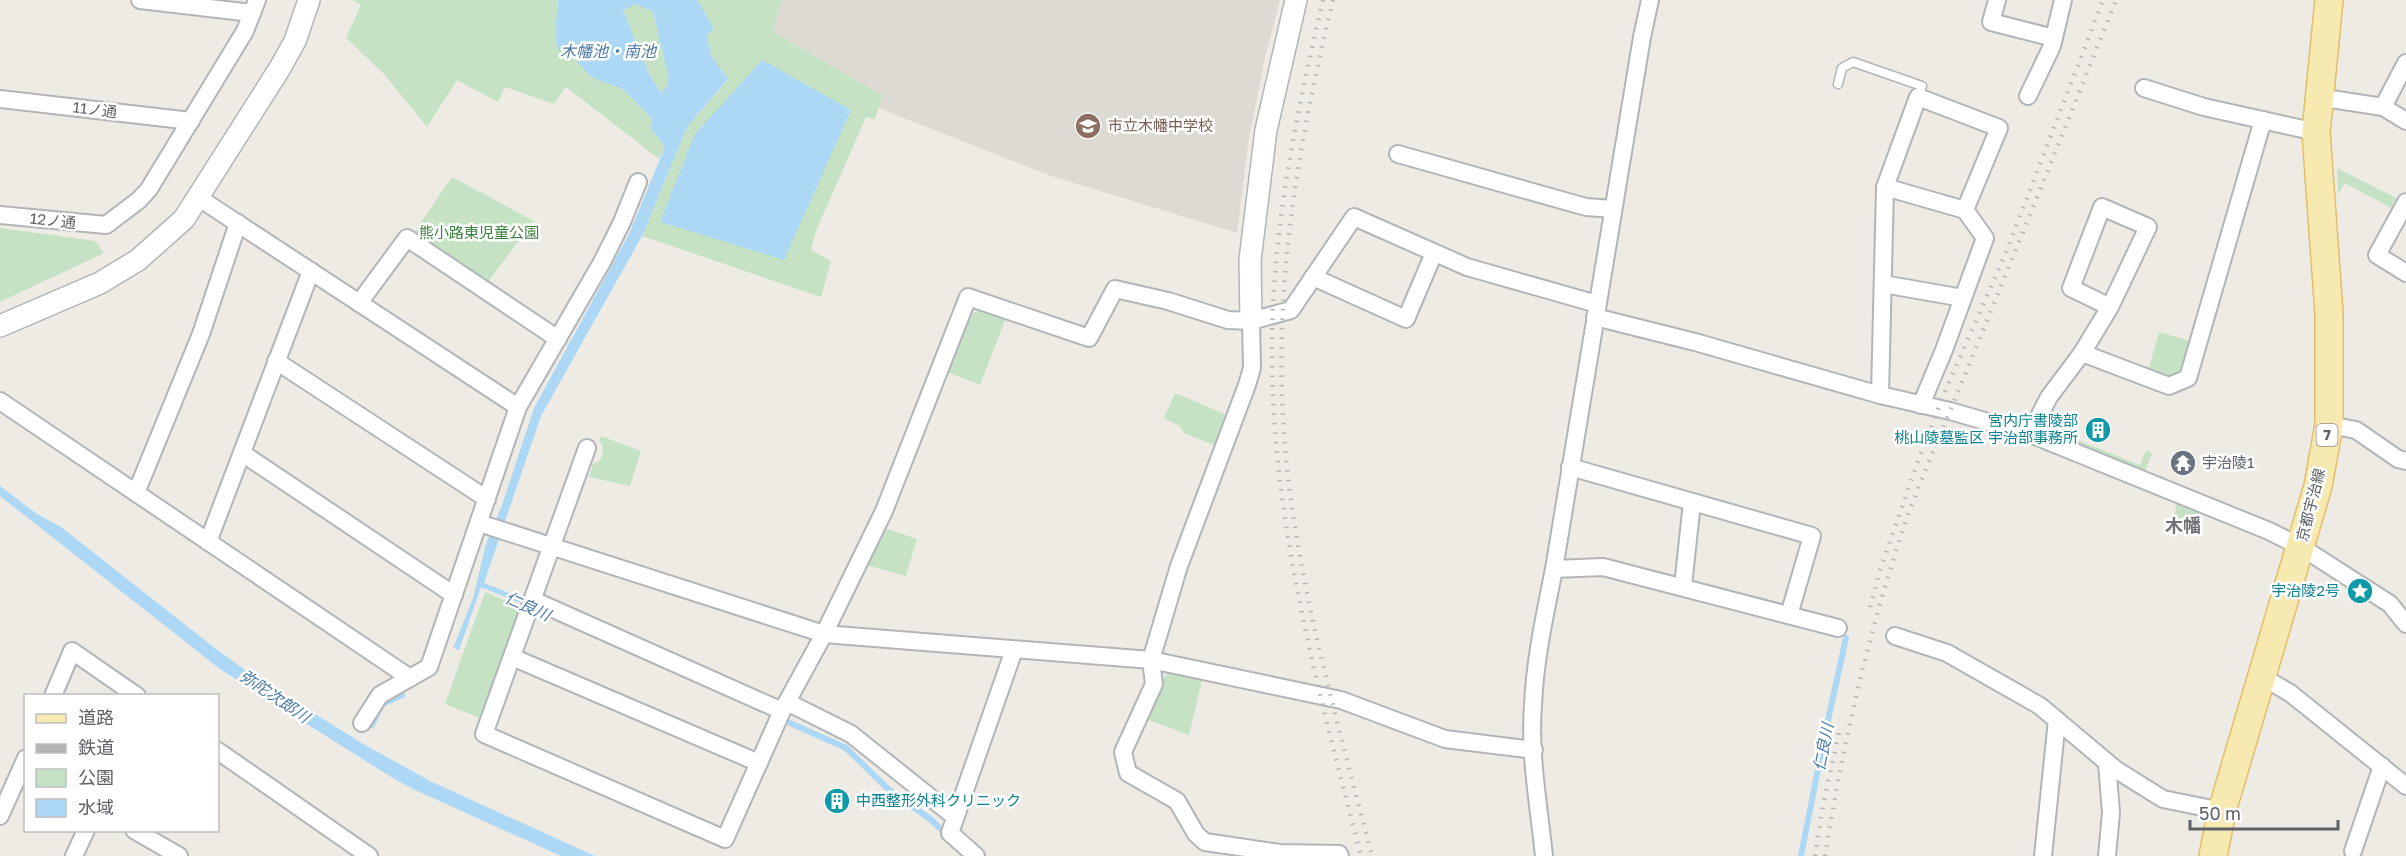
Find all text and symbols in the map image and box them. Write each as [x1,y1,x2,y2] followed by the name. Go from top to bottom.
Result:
[560,41,658,61] water label: 木幡池・南池
[72,97,118,121] street label: 11ノ通
[1073,111,1103,141] school or university icon: 市立木幡中学校
[1108,116,1213,134] place label: 市立木幡中学校
[29,209,77,231] street label: 12ノ通
[419,223,539,241] park label: 熊小路東児童公園
[1894,411,2078,446] place label: 宮内庁書陵部 桃山陵墓監区 宇治部事務所
[2083,415,2113,445] building icon: 宮内庁書陵部 桃山陵墓監区 宇治部事務所
[2316,424,2338,446] road number: 7
[2168,448,2198,478] temple icon: 宇治陵1
[2202,453,2254,471] place label: 宇治陵1
[2292,466,2328,543] street label: 京都宇治線
[2165,514,2201,536] district label: 木幡
[2345,576,2375,606] place icon: 宇治陵2号
[2271,581,2340,599] place label: 宇治陵2号
[502,587,556,626] water label: 仁良川
[236,665,315,728] water label: 弥陀次郎川
[24,694,219,832] legend
[78,706,114,728] text: 道路
[1809,720,1838,772] water label: 仁良川
[78,736,114,758] text: 鉄道
[78,766,114,788] text: 公園
[822,786,852,816] building icon: 中西整形外科クリニック
[856,791,1021,809] place label: 中西整形外科クリニック
[2190,793,2338,831] scale bar
[78,796,114,818] text: 水域
[2199,802,2241,824] text: 50 m

